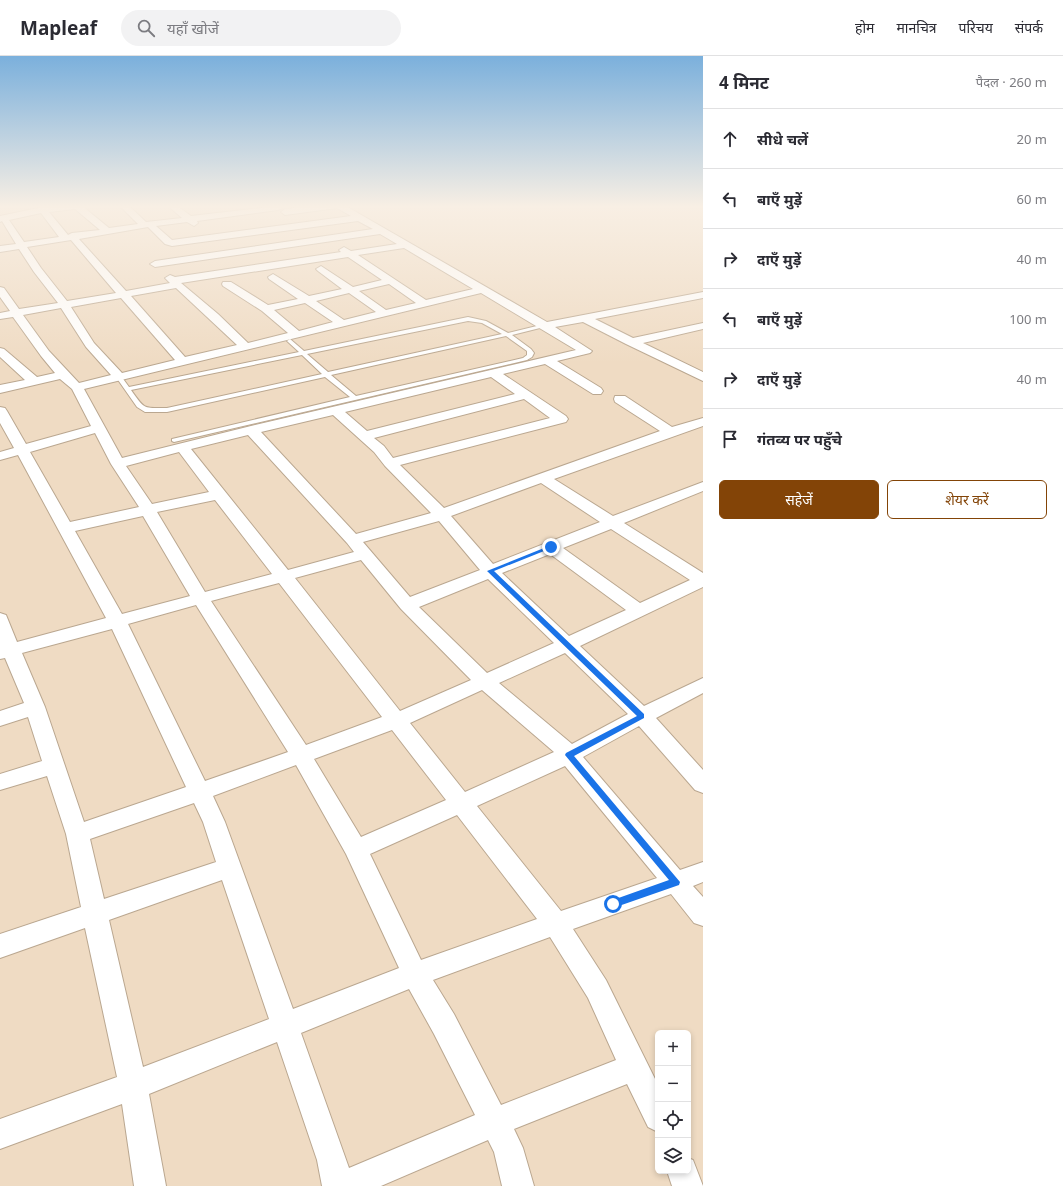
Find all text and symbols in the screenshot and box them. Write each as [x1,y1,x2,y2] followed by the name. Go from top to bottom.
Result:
[121,10,401,46] search box
[20,15,97,41] text: Mapleaf
[135,17,157,39] icon: search
[167,18,219,38] text: यहाँ खोजें
[855,18,874,37] text: होम
[896,18,937,37] text: मानचित्र
[959,18,993,37] text: परिचय
[1015,18,1043,37] text: संपर्क
[719,71,769,94] text: 4 मिनट
[976,73,1047,91] text: पैदल · 260 m
[719,128,741,150] icon: ahead
[757,129,808,149] text: सीधे चलें
[1017,130,1047,148] text: 20 m
[719,188,741,210] icon: left
[757,189,802,209] text: बाएँ मुड़ें
[1017,190,1047,208] text: 60 m
[719,248,741,270] icon: right
[757,249,801,269] text: दाएँ मुड़ें
[1017,250,1047,268] text: 40 m
[719,308,741,330] icon: left
[757,309,802,329] text: बाएँ मुड़ें
[1009,310,1047,328] text: 100 m
[719,368,741,390] icon: right
[757,369,801,389] text: दाएँ मुड़ें
[1017,370,1047,388] text: 40 m
[719,428,741,450] icon: arrive
[757,429,842,449] text: गंतव्य पर पहुँचे
[719,480,879,519] button: सहेजें
[887,480,1047,519] button: शेयर करें
[542,538,560,556] route end
[604,895,622,913] route start
[655,1030,691,1174] map controls
[655,1030,691,1066] button: +
[655,1066,691,1102] button: −
[655,1102,691,1138] button: locate
[655,1138,691,1174] button: layers

